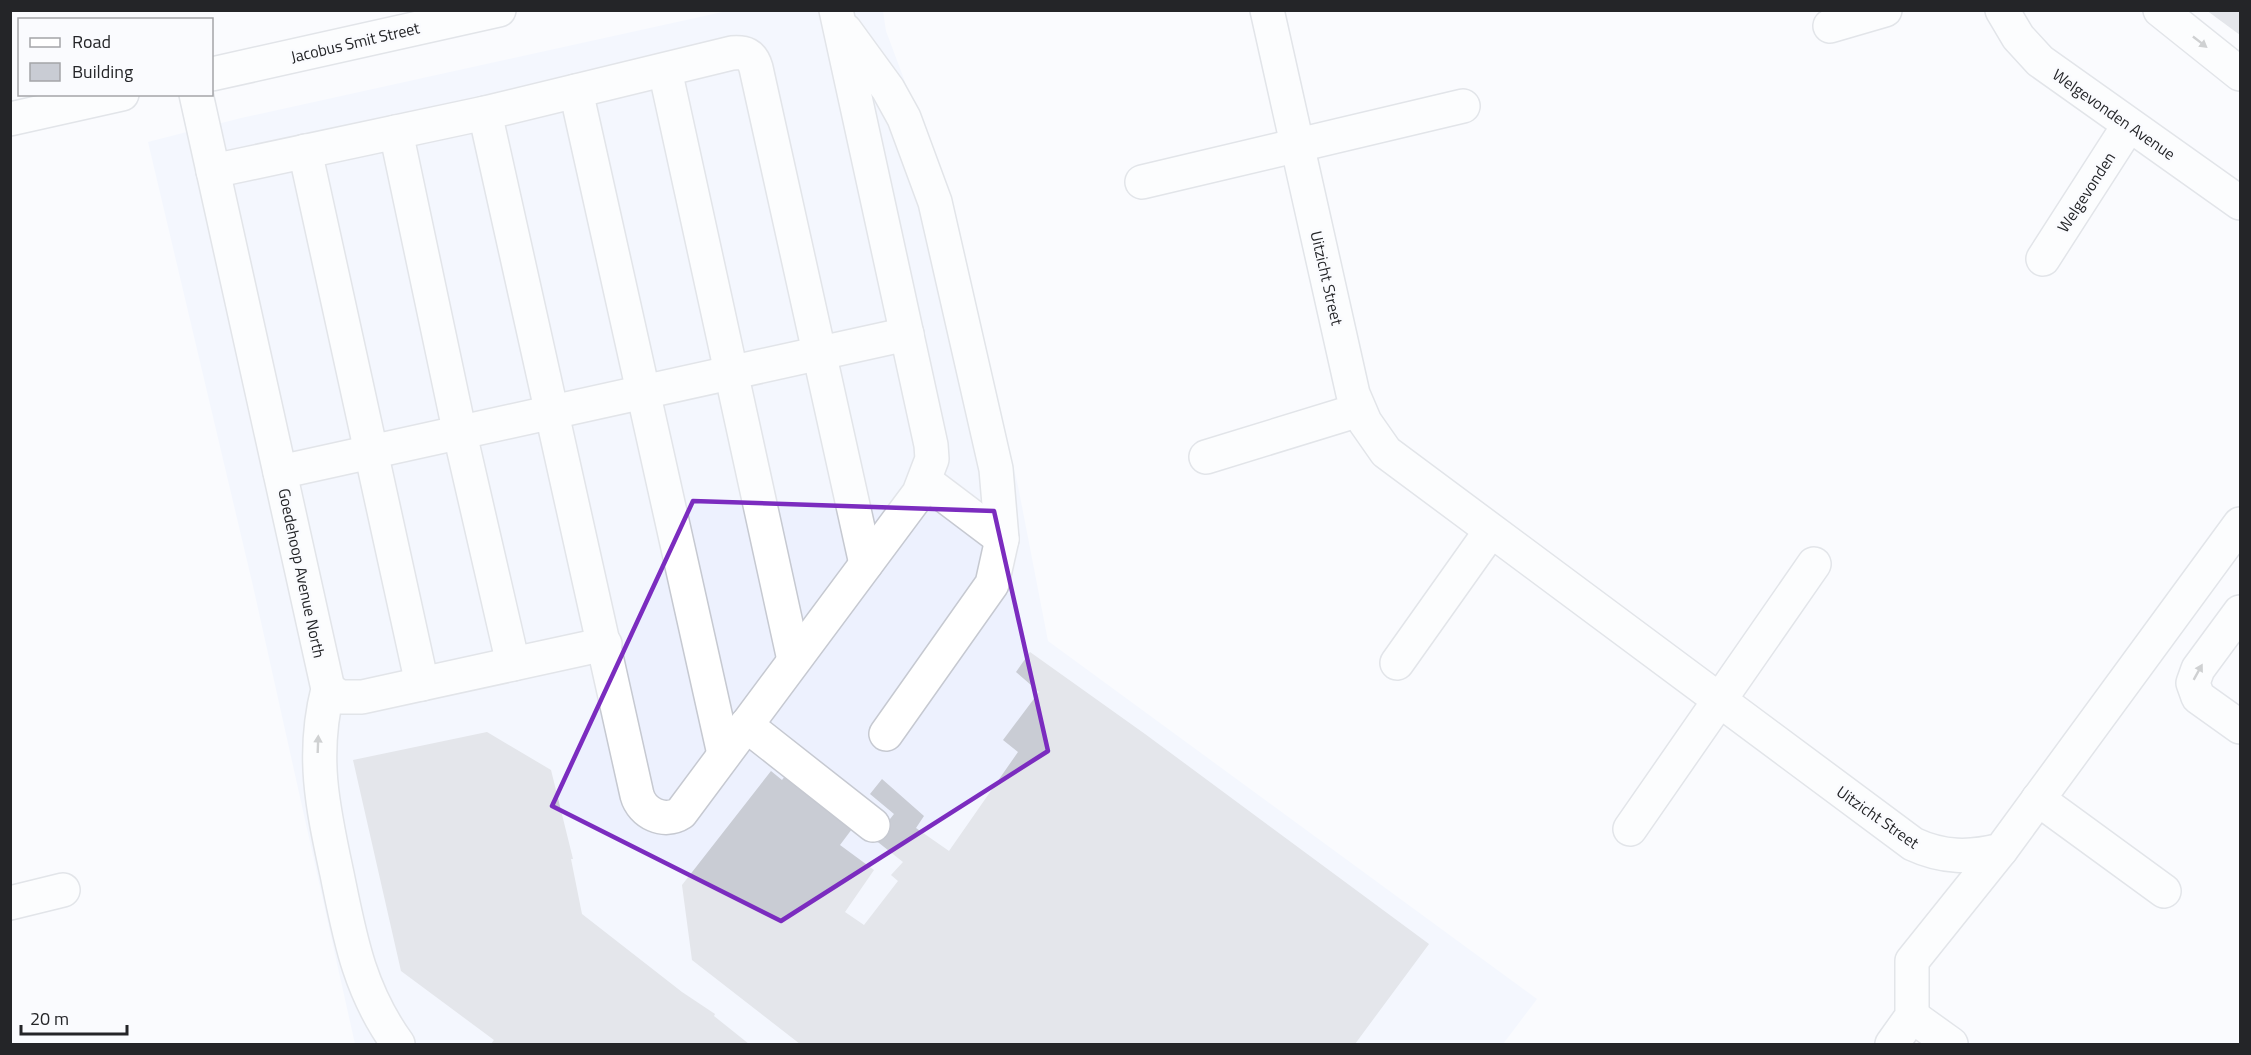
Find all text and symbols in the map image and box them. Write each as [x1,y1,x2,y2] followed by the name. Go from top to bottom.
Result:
[288,15,422,69] street label: Jacobus Smit Street
[18,18,213,96] legend
[72,28,111,55] text: Road
[2193,36,2208,48] one-way arrow
[72,58,133,85] text: Building
[2048,63,2180,165] street label: Welgevonden Avenue
[2051,147,2121,237] street label: Welgevonden
[1304,228,1350,328] street label: Uitzicht Street
[272,486,332,660] street label: Goedehoop Avenue North
[2193,663,2203,680] one-way arrow
[314,735,323,754] one-way arrow
[1832,780,1925,855] street label: Uitzicht Street
[21,998,128,1036] scale bar
[30,1005,69,1032] text: 20 m

